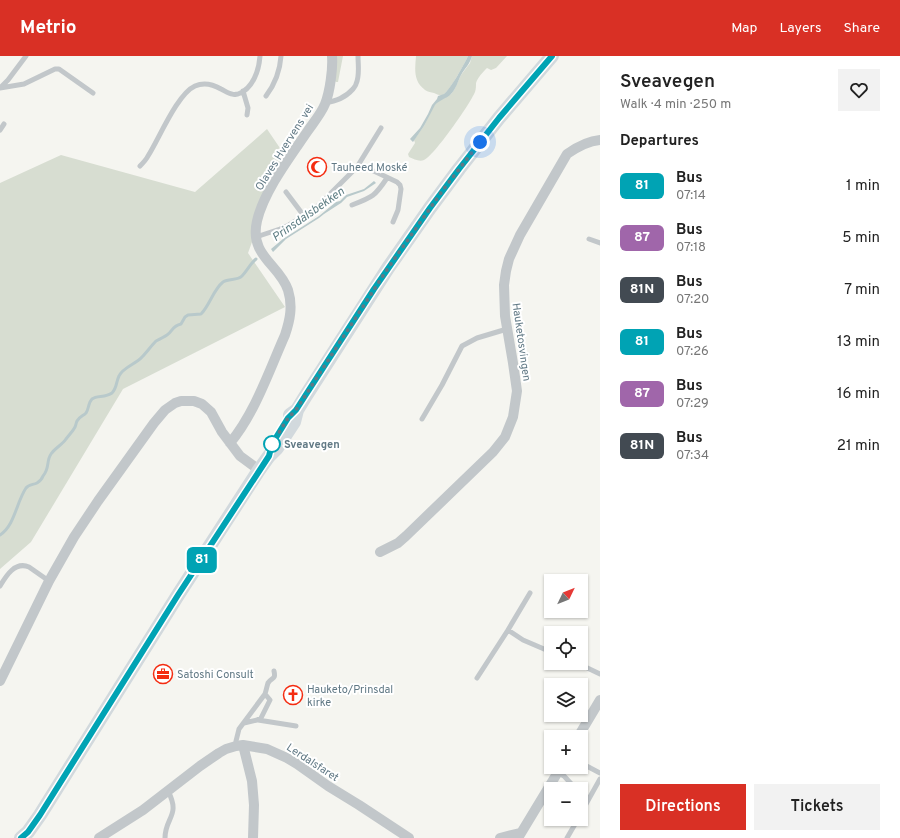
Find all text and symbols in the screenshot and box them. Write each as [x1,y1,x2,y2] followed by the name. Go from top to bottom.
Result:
[20,16,77,40] text: Metrio
[731,20,757,37] text: Map
[779,20,821,37] text: Layers
[843,20,880,37] text: Share
[838,69,880,111] button: heart
[620,70,715,94] text: Sveavegen
[620,97,731,113] text: Walk · 4 min · 250 m
[253,102,317,193] street label: Olaves Hvervens vei
[470,132,490,152] your location
[620,132,699,151] text: Departures
[306,156,328,178] mosque icon: Tauheed Moské
[331,161,408,175] place label: Tauheed Moské
[676,169,703,188] text: Bus
[635,177,649,194] text: 81
[846,177,880,196] text: 1 min
[269,184,348,246] water label: Prinsdalsbekken
[676,188,706,204] text: 07:14
[676,221,703,240] text: Bus
[634,229,650,246] text: 87
[842,229,880,248] text: 5 min
[676,240,706,256] text: 07:18
[676,273,703,292] text: Bus
[630,281,654,298] text: 81N
[844,281,880,300] text: 7 min
[676,292,709,308] text: 07:20
[509,302,533,382] street label: Hauketosvingen
[676,325,703,344] text: Bus
[635,333,649,350] text: 81
[837,333,880,352] text: 13 min
[676,344,709,360] text: 07:26
[676,377,703,396] text: Bus
[634,385,650,402] text: 87
[837,385,880,404] text: 16 min
[676,396,709,412] text: 07:29
[676,429,703,448] text: Bus
[263,435,281,453] marker: Sveavegen
[630,437,654,454] text: 81N
[837,437,880,456] text: 21 min
[284,438,340,452] place label: Sveavegen
[676,448,709,464] text: 07:34
[184,547,220,573] line badge: 81
[195,551,209,568] text: 81
[544,574,588,618] north arrow
[544,574,588,826] map controls
[544,626,588,670] button: locate
[152,663,174,685] office icon: Satoshi Consult
[177,668,254,682] place label: Satoshi Consult
[544,678,588,722] button: layers
[307,683,393,710] place label: Hauketo/Prinsdal kirke
[282,684,304,706] church icon: Hauketo/Prinsdal kirke
[544,730,588,774] button: +
[284,741,341,785] street label: Lerdalsfaret
[544,782,588,826] button: −
[620,784,746,830] button: Directions
[754,784,880,830] button: Tickets

